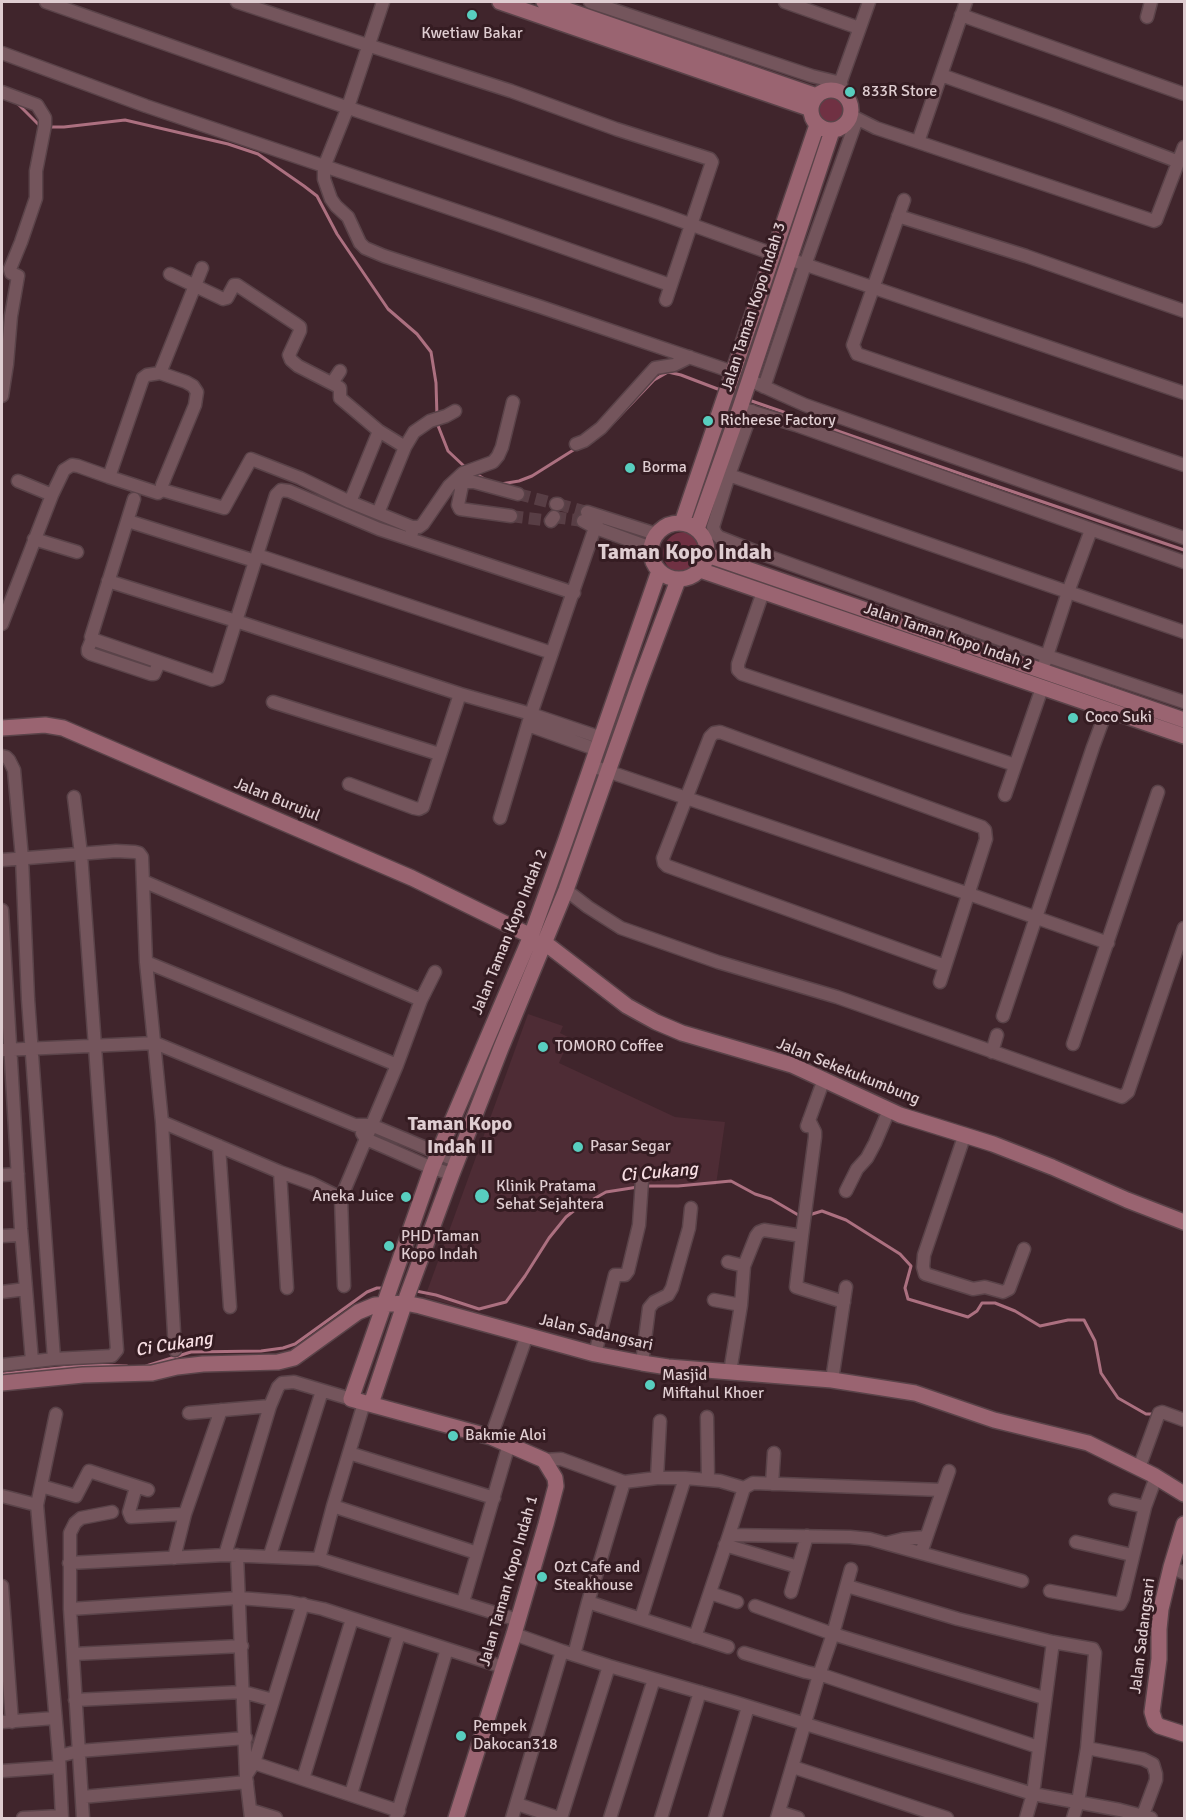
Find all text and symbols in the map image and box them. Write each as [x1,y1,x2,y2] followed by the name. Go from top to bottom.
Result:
[465,8,479,22] marker: Kwetiaw Bakar
[421,24,523,44] place label: Kwetiaw Bakar
[862,82,937,102] place label: 833R Store
[843,85,857,99] marker: 833R Store
[718,220,790,394] street label: Jalan Taman Kopo Indah 3
[720,411,836,431] place label: Richeese Factory
[701,414,715,428] marker: Richeese Factory
[642,458,687,478] place label: Borma
[623,461,637,475] marker: Borma
[598,540,772,566] district label: Taman Kopo Indah
[861,599,1035,675] street label: Jalan Taman Kopo Indah 2
[1085,708,1152,728] place label: Coco Suki
[1066,711,1080,725] marker: Coco Suki
[231,774,323,826] street label: Jalan Burujul
[468,847,552,1017] street label: Jalan Taman Kopo Indah 2
[774,1034,922,1110] street label: Jalan Sekekukumbung
[555,1037,664,1057] place label: TOMORO Coffee
[536,1040,550,1054] marker: TOMORO Coffee
[408,1113,512,1160] district label: Taman Kopo Indah II
[590,1137,671,1157] place label: Pasar Segar
[571,1140,585,1154] marker: Pasar Segar
[619,1159,699,1187] water label: Ci Cukang
[496,1177,604,1215] place label: Klinik Pratama Sehat Sejahtera
[312,1187,394,1207] place label: Aneka Juice
[473,1187,491,1205] marker: Klinik Pratama Sehat Sejahtera
[399,1190,413,1204] marker: Aneka Juice
[401,1227,479,1265] place label: PHD Taman Kopo Indah
[382,1239,396,1253] marker: PHD Taman Kopo Indah
[537,1311,655,1355] street label: Jalan Sadangsari
[134,1328,214,1362] water label: Ci Cukang
[662,1366,764,1404] place label: Masjid Miftahul Khoer
[643,1378,657,1392] marker: Masjid Miftahul Khoer
[465,1426,546,1446] place label: Bakmie Aloi
[446,1429,460,1443] marker: Bakmie Aloi
[475,1493,543,1669] street label: Jalan Taman Kopo Indah 1
[554,1558,640,1596] place label: Ozt Cafe and Steakhouse
[535,1570,549,1584] marker: Ozt Cafe and Steakhouse
[1126,1577,1160,1695] street label: Jalan Sadangsari
[473,1717,558,1755] place label: Pempek Dakocan318
[454,1729,468,1743] marker: Pempek Dakocan318

